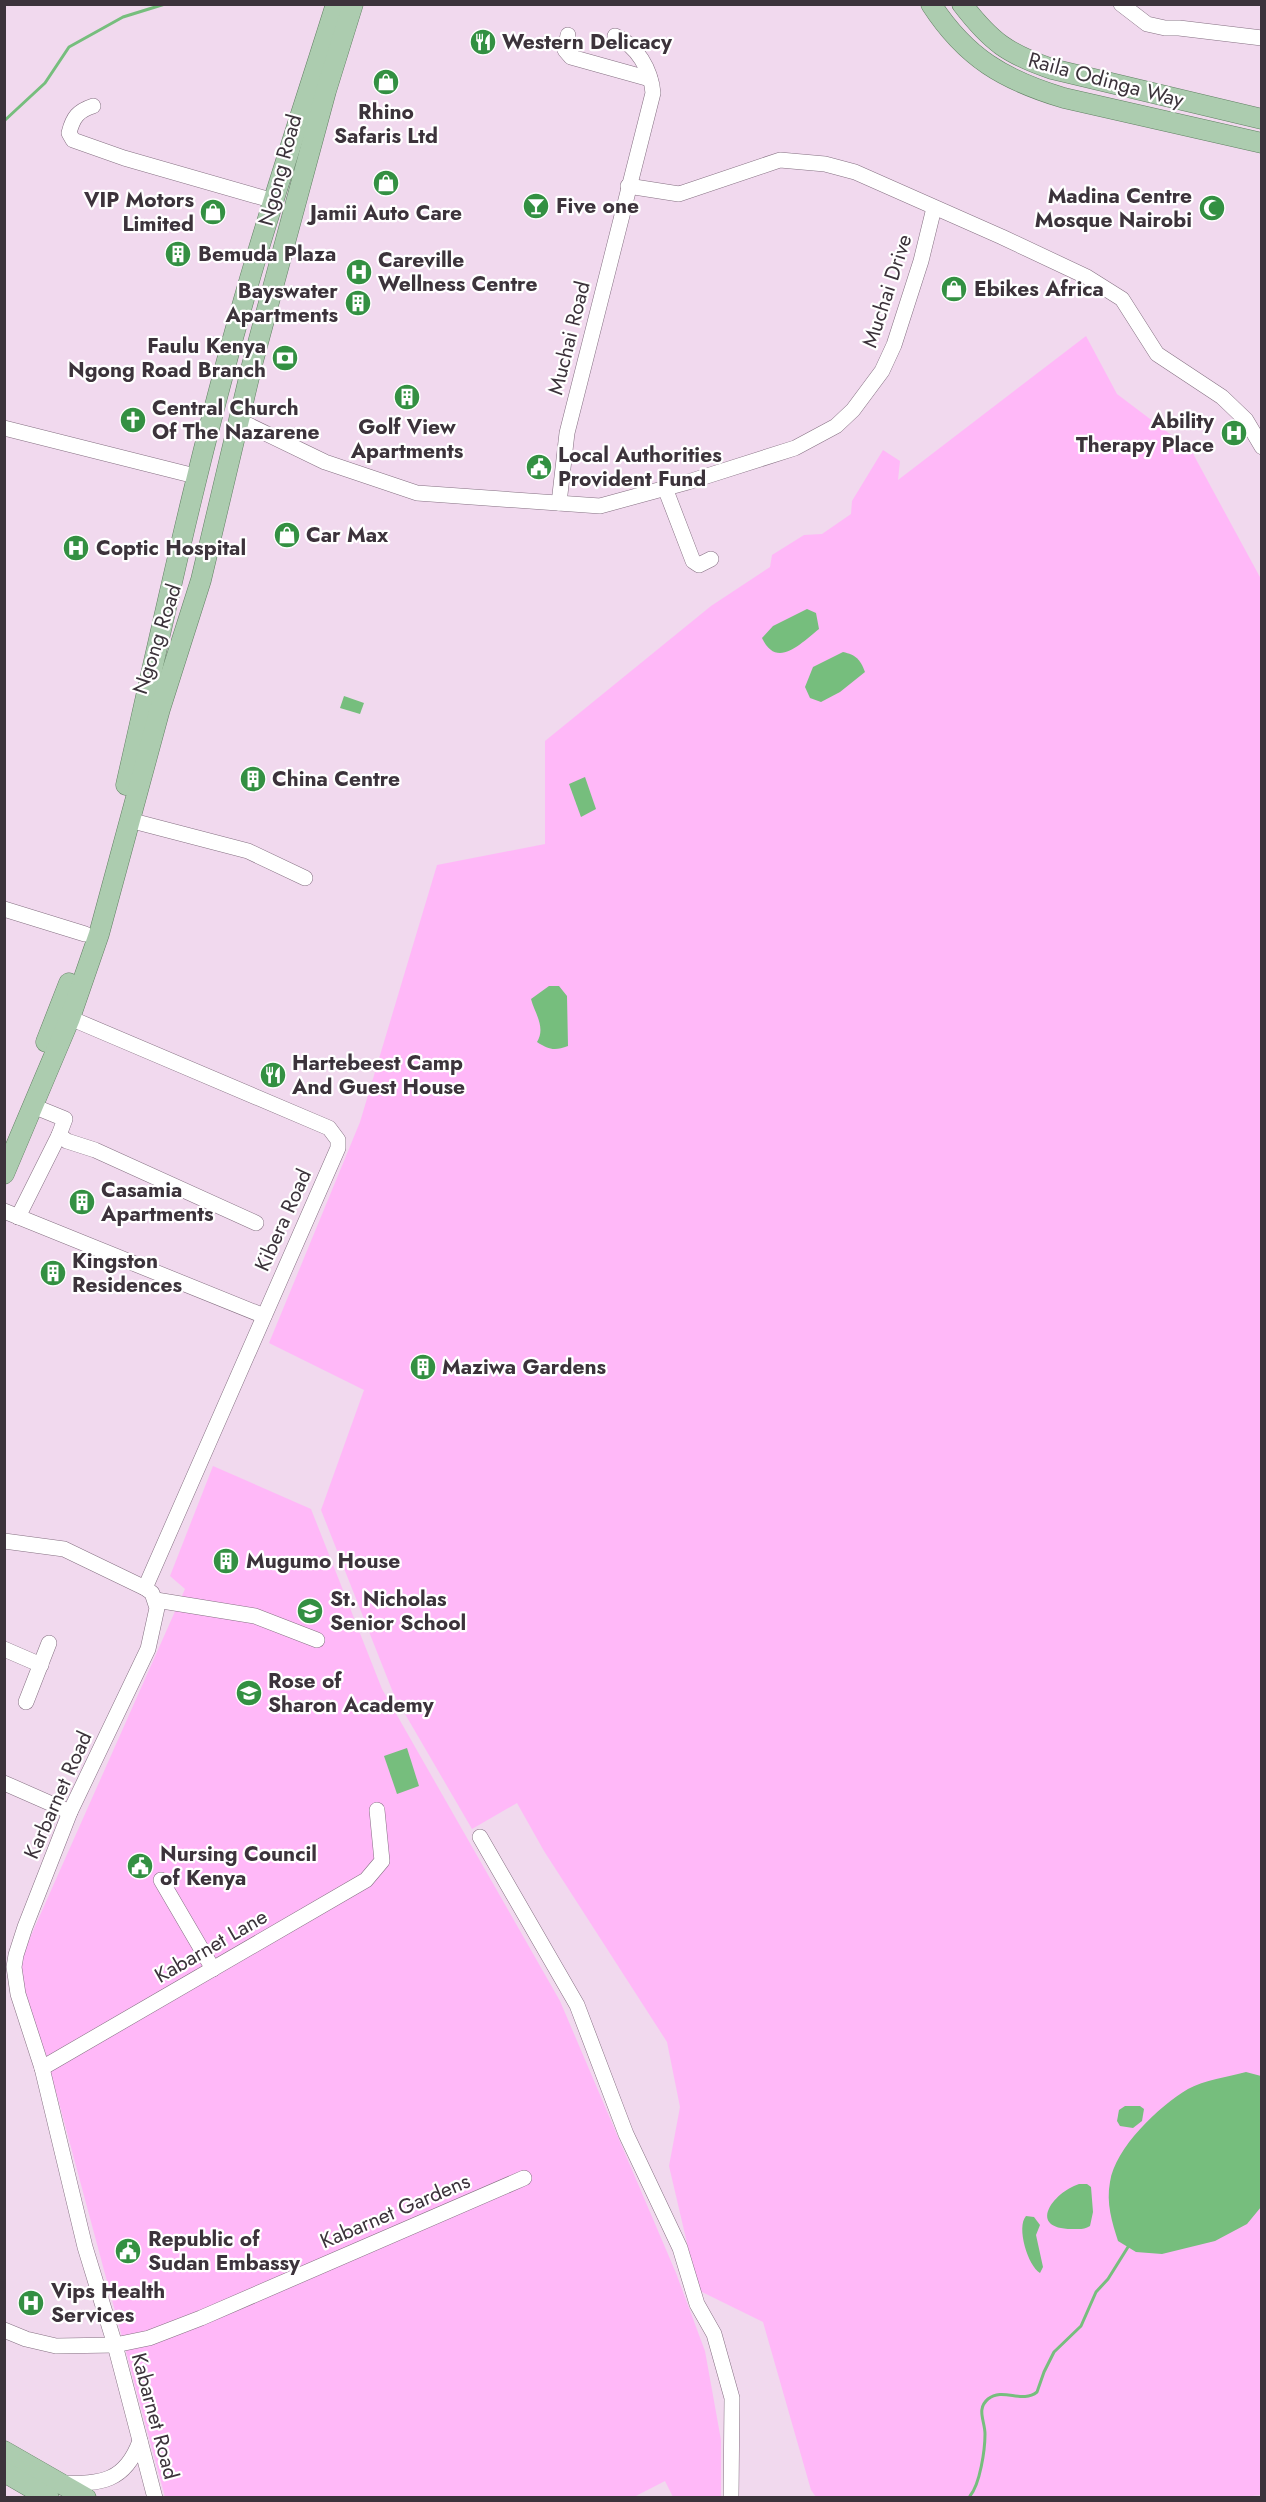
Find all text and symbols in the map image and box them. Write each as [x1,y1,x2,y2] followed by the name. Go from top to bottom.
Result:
[468,27,498,57] restaurant icon: Western Delicacy
[502,27,673,57] place label: Western Delicacy
[1025,45,1188,115] street label: Raila Odinga Way
[371,67,401,97] shop icon: Rhino Safaris Ltd
[334,97,438,151] place label: Rhino Safaris Ltd
[251,111,309,229] street label: Ngong Road
[371,168,401,198] shop icon: Jamii Auto Care
[1035,181,1192,235] place label: Madina Centre Mosque Nairobi
[83,185,194,239] place label: VIP Motors Limited
[521,191,551,221] bar icon: Five one
[556,191,639,221] place label: Five one
[1197,193,1227,223] mosque icon: Madina Centre Mosque Nairobi
[198,197,228,227] shop icon: VIP Motors Limited
[306,198,462,228] place label: Jamii Auto Care
[855,230,919,352] street label: Muchai Drive
[163,239,193,269] building icon: Bemuda Plaza
[198,239,336,269] place label: Bemuda Plaza
[378,245,537,299] place label: Careville Wellness Centre
[344,257,374,287] hospital icon: Careville Wellness Centre
[939,274,969,304] shop icon: Ebikes Africa
[974,274,1104,304] place label: Ebikes Africa
[224,276,338,330] place label: Bayswater Apartments
[540,278,598,398] street label: Muchai Road
[343,288,373,318] building icon: Bayswater Apartments
[68,331,266,385] place label: Faulu Kenya Ngong Road Branch
[270,343,300,373] bank icon: Faulu Kenya Ngong Road Branch
[392,382,422,412] building icon: Golf View Apartments
[152,393,320,447] place label: Central Church Of The Nazarene
[118,405,148,435] church icon: Central Church Of The Nazarene
[1076,406,1215,460] place label: Ability Therapy Place
[350,412,464,466] place label: Golf View Apartments
[1219,418,1249,448] hospital icon: Ability Therapy Place
[558,440,722,494] place label: Local Authorities Provident Fund
[524,452,554,482] public building icon: Local Authorities Provident Fund
[272,520,302,550] shop icon: Car Max
[306,520,389,550] place label: Car Max
[61,533,91,563] hospital icon: Coptic Hospital
[96,533,246,563] place label: Coptic Hospital
[125,580,189,698] street label: Ngong Road
[238,764,268,794] building icon: China Centre
[272,764,400,794] place label: China Centre
[291,1048,465,1102] place label: Hartebeest Camp And Guest House
[258,1060,288,1090] restaurant icon: Hartebeest Camp And Guest House
[247,1164,319,1276] street label: Kibera Road
[100,1175,214,1229] place label: Casamia Apartments
[67,1187,97,1217] building icon: Casamia Apartments
[72,1246,182,1300] place label: Kingston Residences
[38,1258,68,1288] building icon: Kingston Residences
[408,1352,438,1382] building icon: Maziwa Gardens
[442,1352,606,1382] place label: Maziwa Gardens
[211,1546,241,1576] building icon: Mugumo House
[246,1546,400,1576] place label: Mugumo House
[330,1584,466,1638] place label: St. Nicholas Senior School
[295,1596,325,1626] school or university icon: St. Nicholas Senior School
[268,1666,435,1720] place label: Rose of Sharon Academy
[234,1678,264,1708] school or university icon: Rose of Sharon Academy
[16,1726,100,1864] street label: Karbarnet Road
[160,1839,317,1893] place label: Nursing Council of Kenya
[125,1851,155,1881] public building icon: Nursing Council of Kenya
[149,1901,273,1990] street label: Kabarnet Lane
[315,2166,475,2256] street label: Kabarnet Gardens
[148,2224,301,2278] place label: Republic of Sudan Embassy
[113,2236,143,2266] public building icon: Republic of Sudan Embassy
[50,2276,165,2330] place label: Vips Health Services
[16,2288,46,2318] hospital icon: Vips Health Services
[124,2349,186,2483] street label: Kabarnet Road

